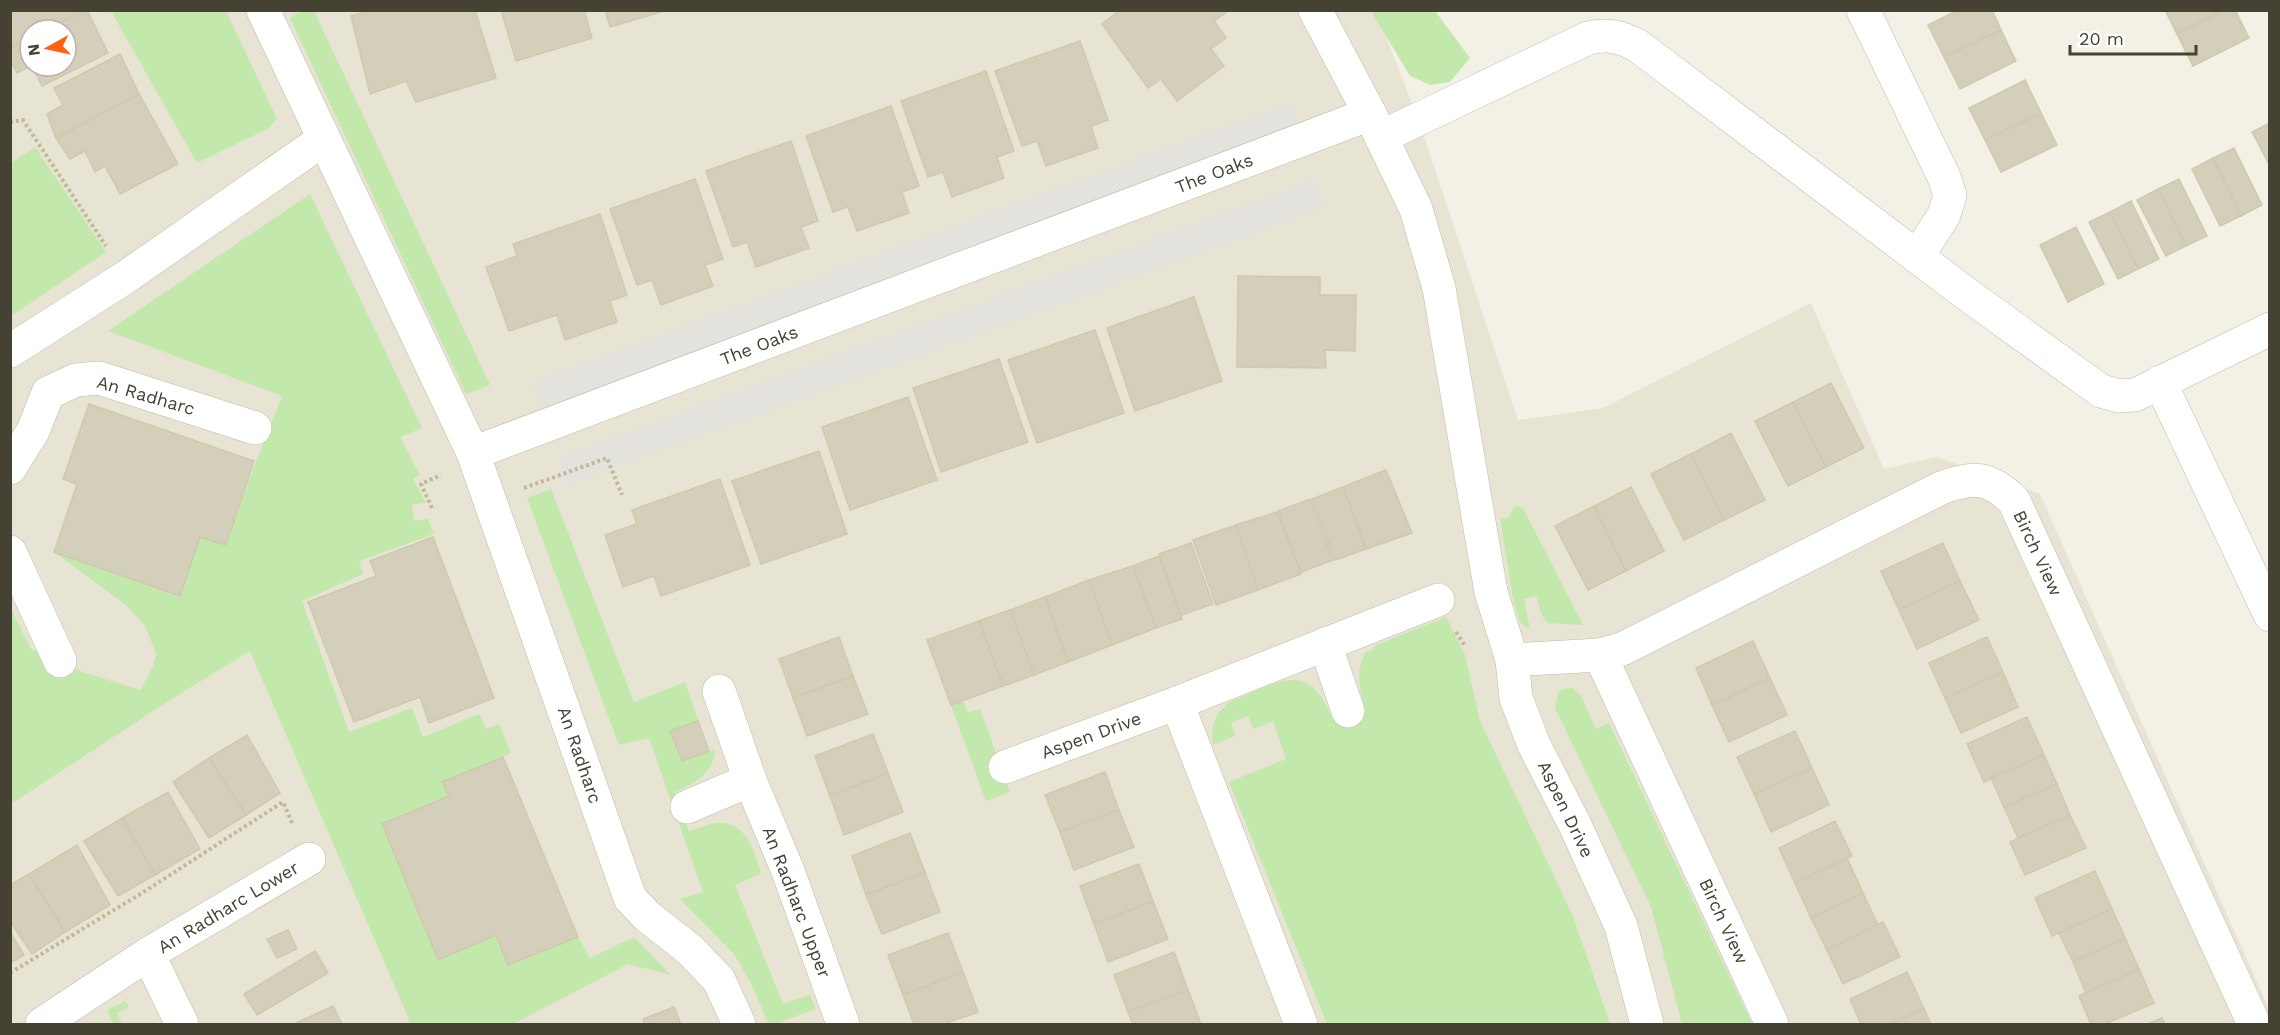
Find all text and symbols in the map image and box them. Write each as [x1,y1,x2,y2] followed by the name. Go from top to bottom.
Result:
[18,18,78,78] north arrow
[2070,18,2196,56] scale bar
[2079,28,2124,49] text: 20 m
[23,43,44,57] text: N
[1172,149,1256,197] street label: The Oaks
[717,321,801,369] street label: The Oaks
[95,371,197,419] street label: An Radharc
[2009,507,2067,599] street label: Birch View
[554,704,606,806] street label: An Radharc
[1038,707,1144,763] street label: Aspen Drive
[1534,757,1598,861] street label: Aspen Drive
[758,823,836,981] street label: An Radharc Upper
[154,857,302,957] street label: An Radharc Lower
[1695,875,1753,967] street label: Birch View

